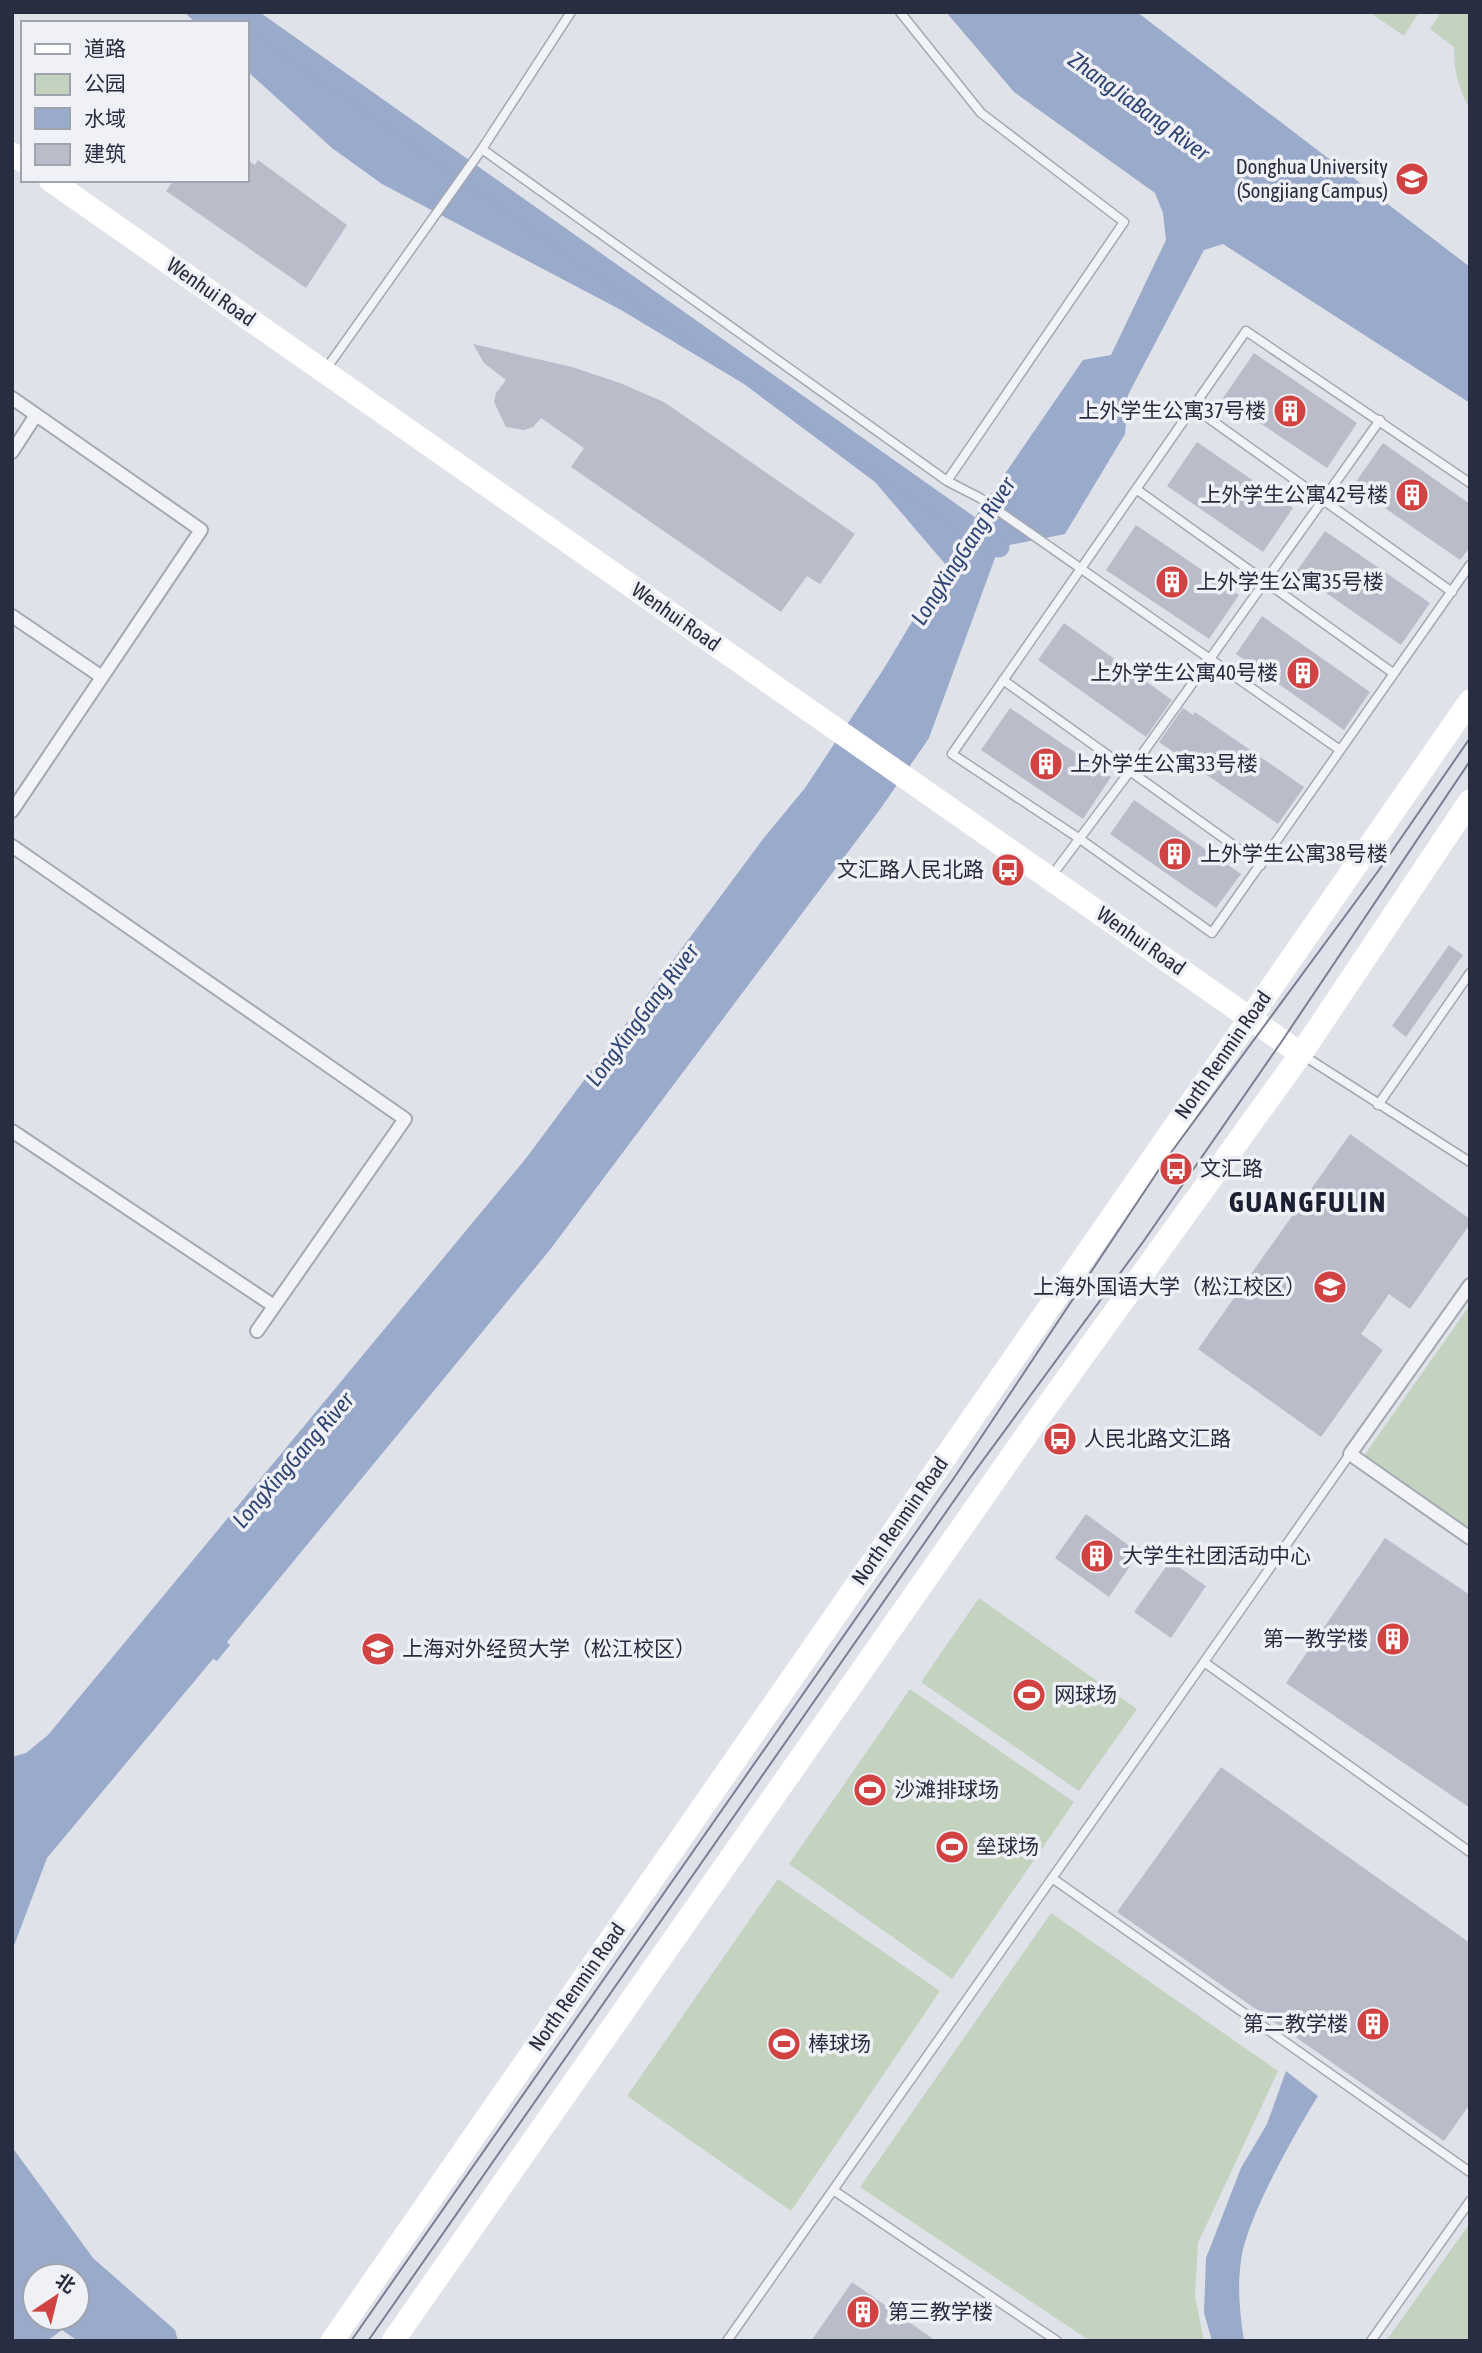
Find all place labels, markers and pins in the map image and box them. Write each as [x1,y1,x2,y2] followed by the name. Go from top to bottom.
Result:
[1236,154,1388,202] place label: Donghua University (Songjiang Campus)
[1393,160,1431,198] school or university icon: Donghua University (Songjiang Campus)
[1271,392,1309,430] building icon: 上外学生公寓37号楼
[1078,398,1266,422] place label: 上外学生公寓37号楼
[1393,476,1431,514] building icon: 上外学生公寓42号楼
[1200,482,1388,506] place label: 上外学生公寓42号楼
[1153,563,1191,601] building icon: 上外学生公寓35号楼
[1196,569,1384,593] place label: 上外学生公寓35号楼
[1284,654,1322,692] building icon: 上外学生公寓40号楼
[1090,660,1278,684] place label: 上外学生公寓40号楼
[1027,745,1065,783] building icon: 上外学生公寓33号楼
[1070,751,1258,775] place label: 上外学生公寓33号楼
[1156,835,1194,873] building icon: 上外学生公寓38号楼
[1200,841,1388,865] place label: 上外学生公寓38号楼
[989,851,1027,889] bus stop icon: 文汇路人民北路
[837,857,984,881] place label: 文汇路人民北路
[1157,1150,1195,1188] bus stop icon: 文汇路
[1200,1156,1263,1180] place label: 文汇路
[1311,1268,1349,1306] school or university icon: 上海外国语大学（松江校区）
[1033,1274,1306,1298] place label: 上海外国语大学（松江校区）
[1041,1420,1079,1458] bus stop icon: 人民北路文汇路
[1084,1426,1231,1450] place label: 人民北路文汇路
[1078,1537,1116,1575] building icon: 大学生社团活动中心
[1122,1543,1311,1567] place label: 大学生社团活动中心
[1374,1620,1412,1658] building icon: 第一教学楼
[1263,1626,1368,1650] place label: 第一教学楼
[359,1630,397,1668] school or university icon: 上海对外经贸大学（松江校区）
[402,1636,696,1660] place label: 上海对外经贸大学（松江校区）
[1010,1676,1048,1714] sports icon: 网球场
[1054,1682,1117,1706] place label: 网球场
[851,1771,889,1809] sports icon: 沙滩排球场
[894,1777,999,1801] place label: 沙滩排球场
[933,1828,971,1866] sports icon: 垒球场
[976,1834,1039,1858] place label: 垒球场
[1354,2005,1392,2043] building icon: 第二教学楼
[1243,2011,1348,2035] place label: 第二教学楼
[765,2025,803,2063] sports icon: 棒球场
[808,2031,871,2055] place label: 棒球场
[844,2293,882,2331] building icon: 第三教学楼
[888,2299,993,2323] place label: 第三教学楼

